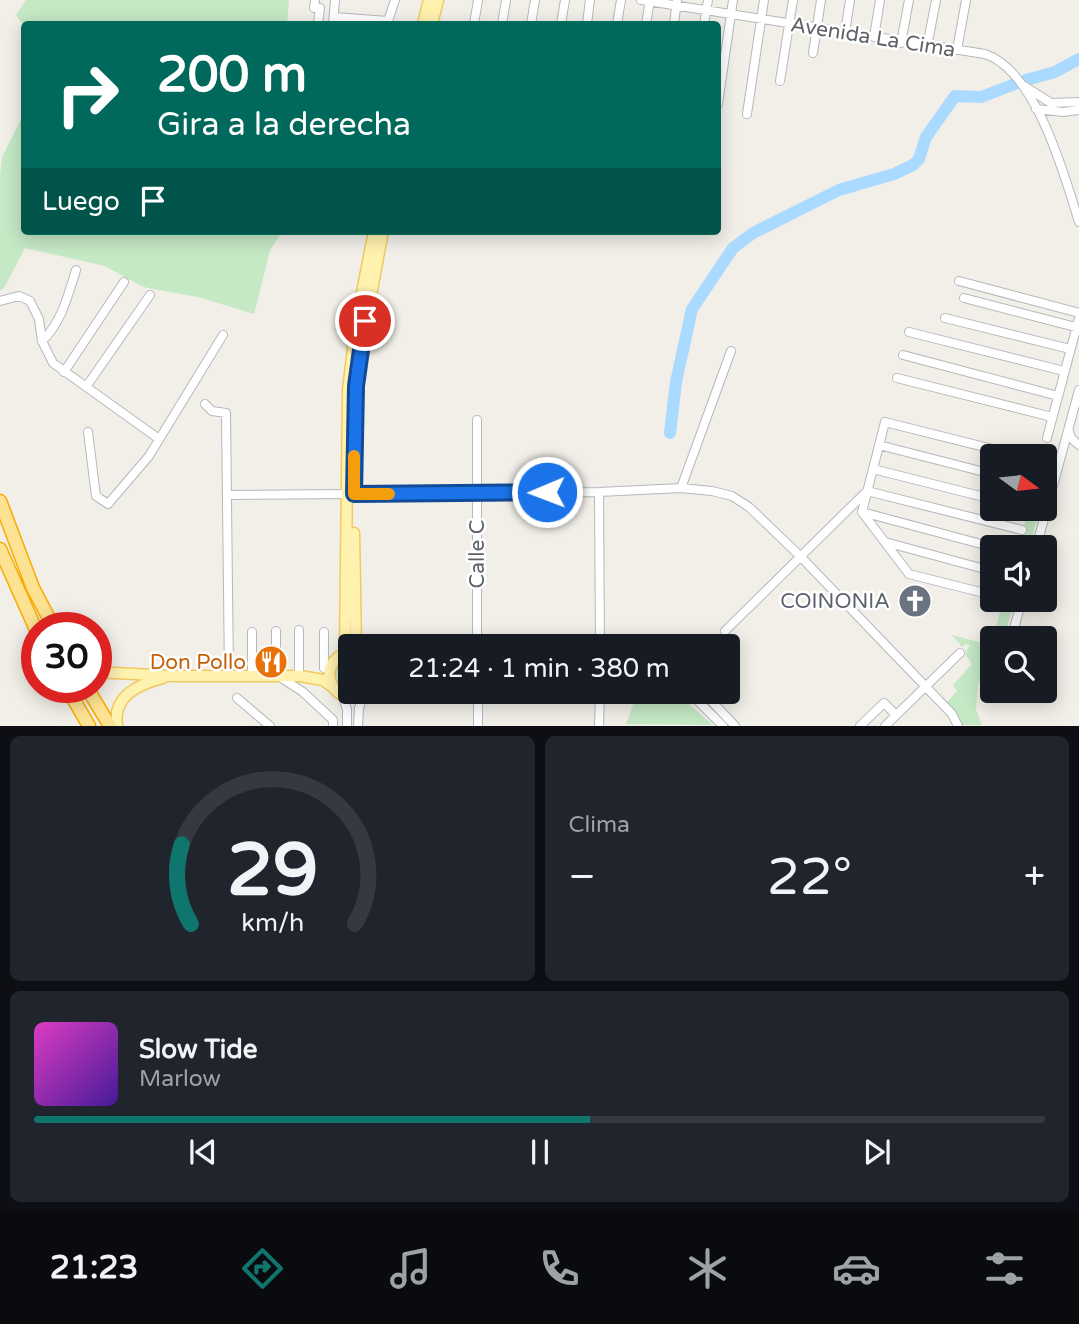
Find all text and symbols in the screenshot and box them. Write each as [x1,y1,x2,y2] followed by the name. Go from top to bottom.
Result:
[789,12,957,63] street label: Avenida La Cima
[157,46,307,105] text: 200 m
[42,49,133,140] icon: right
[157,106,411,144] text: Gira a la derecha
[134,182,172,220] icon: arrive
[42,186,120,217] text: Luego
[335,291,395,351] pin
[346,302,384,340] icon: arrive
[980,444,1057,522] north arrow
[980,444,1057,703] map controls
[510,455,584,529] position arrow
[465,520,490,588] street label: Calle C
[980,535,1057,612] button: sound
[896,582,934,620] church icon: COINONIA
[780,589,890,614] place label: COINONIA
[21,612,112,703] speed limit sign: 30
[980,626,1057,703] button: search
[252,643,290,681] restaurant icon: Don Pollo
[150,650,246,675] place label: Don Pollo
[408,653,670,684] text: 21:24 · 1 min · 380 m
[569,811,630,839] text: Clima
[227,828,318,916] text: 29
[767,846,852,909] text: 22°
[569,854,596,900] text: −
[1024,854,1045,900] text: +
[241,908,304,938] text: km/h
[139,1034,257,1065] text: Slow Tide
[139,1065,221,1093] text: Marlow
[184,1133,222,1171] icon: previous
[521,1133,559,1171] icon: pause
[858,1133,896,1171] icon: next
[238,1244,287,1293] icon: directions
[386,1244,435,1293] icon: music
[535,1244,584,1293] icon: phone
[683,1244,732,1293] icon: climate
[832,1244,881,1293] icon: car
[980,1244,1029,1293] icon: filters
[50,1249,138,1287] text: 21:23

